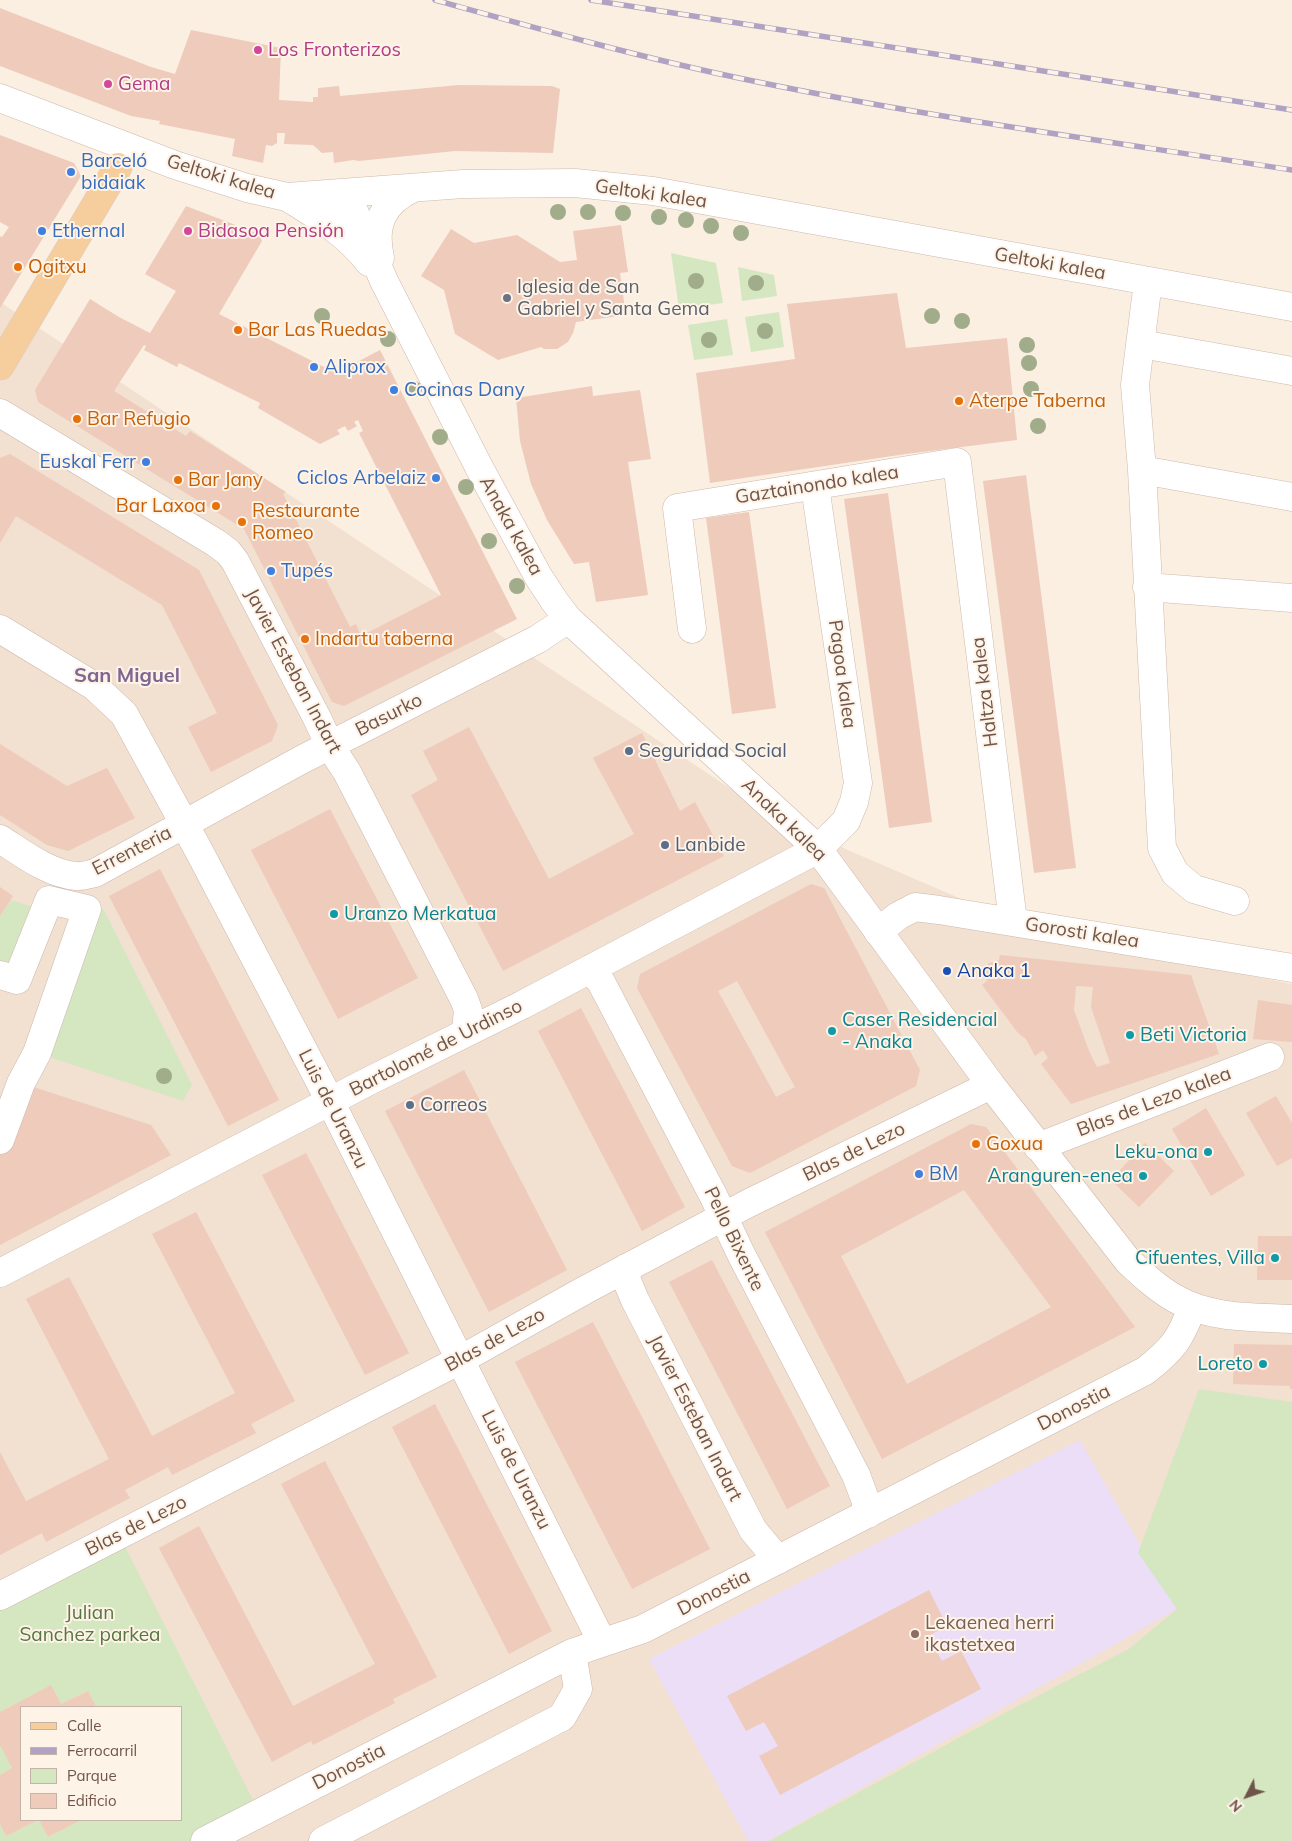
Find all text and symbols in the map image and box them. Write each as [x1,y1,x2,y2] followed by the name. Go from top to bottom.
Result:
[268,39,401,61] place label: Los Fronterizos
[252,44,264,56] marker: Los Fronterizos
[118,73,170,95] place label: Gema
[102,78,114,90] marker: Gema
[81,150,147,194] place label: Barceló bidaiak
[164,150,278,204] street label: Geltoki kalea
[65,166,77,178] marker: Barceló bidaiak
[594,175,708,213] street label: Geltoki kalea
[52,220,125,242] place label: Ethernal
[198,220,344,242] place label: Bidasoa Pensión
[36,225,48,237] marker: Ethernal
[182,225,194,237] marker: Bidasoa Pensión
[992,243,1108,285] street label: Geltoki kalea
[28,256,87,278] place label: Ogitxu
[12,261,24,273] marker: Ogitxu
[517,276,710,320] place label: Iglesia de San Gabriel y Santa Gema
[501,292,513,304] marker: Iglesia de San Gabriel y Santa Gema
[248,319,387,341] place label: Bar Las Ruedas
[232,324,244,336] marker: Bar Las Ruedas
[324,356,386,378] place label: Aliprox
[308,361,320,373] marker: Aliprox
[404,379,525,401] place label: Cocinas Dany
[388,384,400,396] marker: Cocinas Dany
[969,390,1106,412] place label: Aterpe Taberna
[953,395,965,407] marker: Aterpe Taberna
[87,408,191,430] place label: Bar Refugio
[71,413,83,425] marker: Bar Refugio
[39,451,136,473] place label: Euskal Ferr
[140,456,152,468] marker: Euskal Ferr
[734,461,900,509] street label: Gaztainondo kalea
[296,467,426,489] place label: Ciclos Arbelaiz
[188,469,263,491] place label: Bar Jany
[430,472,442,484] marker: Ciclos Arbelaiz
[474,472,548,580] street label: Anaka kalea
[172,474,184,486] marker: Bar Jany
[116,495,206,517] place label: Bar Laxoa
[210,500,222,512] marker: Bar Laxoa
[252,500,360,544] place label: Restaurante Romeo
[236,516,248,528] marker: Restaurante Romeo
[281,560,333,582] place label: Tupés
[265,565,277,577] marker: Tupés
[240,585,346,757] street label: Javier Esteban Indart
[823,618,861,730] street label: Pagoa kalea
[315,628,453,650] place label: Indartu taberna
[299,633,311,645] marker: Indartu taberna
[967,636,1003,748] street label: Haltza kalea
[74,664,180,688] district label: San Miguel
[352,688,426,742] street label: Basurko
[639,740,787,762] place label: Seguridad Social
[623,745,635,757] marker: Seguridad Social
[737,774,831,866] street label: Anaka kalea
[89,821,175,881] street label: Errenteria
[675,834,746,856] place label: Lanbide
[659,839,671,851] marker: Lanbide
[344,903,496,925] place label: Uranzo Merkatua
[328,908,340,920] marker: Uranzo Merkatua
[1023,913,1141,953] street label: Gorosti kalea
[957,960,1031,982] place label: Anaka 1
[941,965,953,977] marker: Anaka 1
[346,994,526,1102] street label: Bartolomé de Urdinso
[842,1009,998,1053] place label: Caser Residencial - Anaka
[1140,1024,1247,1046] place label: Beti Victoria
[826,1025,838,1037] marker: Caser Residencial - Anaka
[1124,1029,1136,1041] marker: Beti Victoria
[293,1046,373,1172] street label: Luis de Uranzu
[1074,1062,1234,1142] street label: Blas de Lezo kalea
[420,1094,487,1116] place label: Correos
[404,1099,416,1111] marker: Correos
[799,1117,909,1187] street label: Blas de Lezo
[986,1133,1043,1155] place label: Goxua
[970,1138,982,1150] marker: Goxua
[1115,1141,1198,1163] place label: Leku-ona
[1202,1146,1214,1158] marker: Leku-ona
[929,1163,958,1185] place label: BM
[987,1165,1133,1187] place label: Aranguren-enea
[913,1168,925,1180] marker: BM
[1137,1170,1149,1182] marker: Aranguren-enea
[699,1183,769,1295] street label: Pello Bixente
[1135,1247,1265,1269] place label: Cifuentes, Villa
[1269,1252,1281,1264] marker: Cifuentes, Villa
[441,1303,549,1377] street label: Blas de Lezo
[643,1331,747,1505] street label: Javier Esteban Indart
[1197,1353,1253,1375] place label: Loreto
[1257,1358,1269,1370] marker: Loreto
[1034,1380,1114,1436] street label: Donostia
[476,1407,556,1533] street label: Luis de Uranzu
[81,1491,191,1561] street label: Blas de Lezo
[674,1565,754,1621] street label: Donostia
[19,1602,161,1646] park label: Julian Sanchez parkea
[925,1612,1055,1656] place label: Lekaenea herri ikastetxea
[909,1628,921,1640] marker: Lekaenea herri ikastetxea
[20,1706,182,1821] legend
[67,1716,101,1735] text: Calle
[309,1739,389,1795] street label: Donostia
[67,1741,137,1760] text: Ferrocarril
[67,1766,117,1785] text: Parque
[1222,1771,1272,1821] north arrow
[67,1791,117,1810] text: Edificio
[1225,1796,1246,1816] text: N

